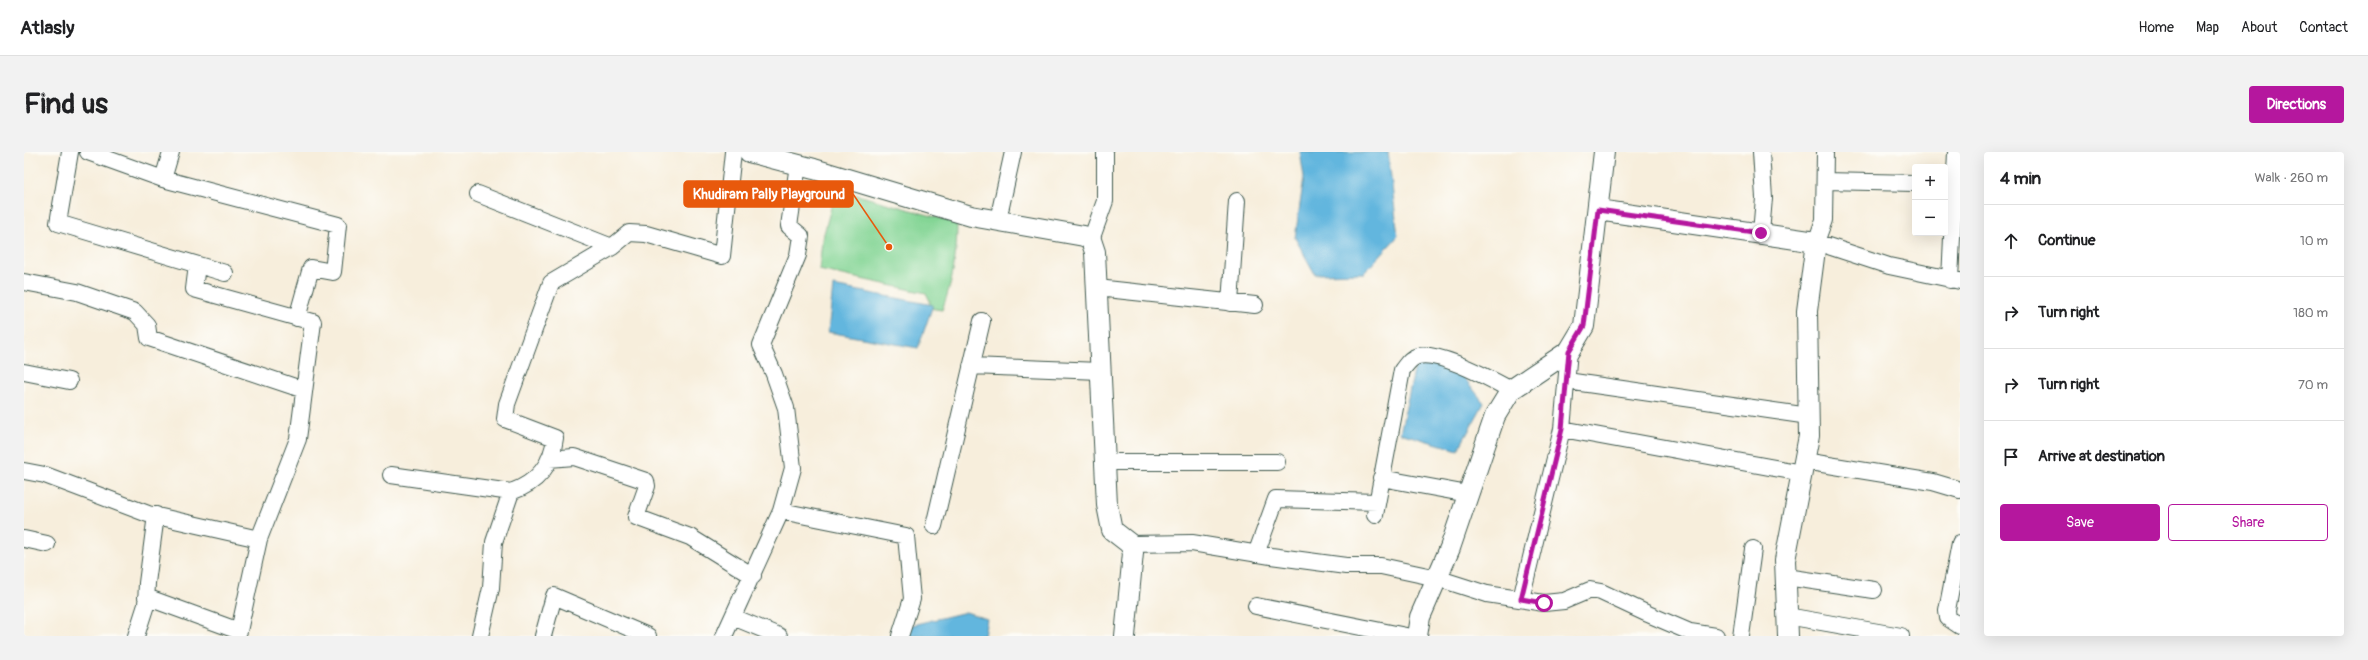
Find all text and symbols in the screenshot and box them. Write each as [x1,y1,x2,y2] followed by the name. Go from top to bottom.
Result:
[20,16,74,40] text: Atlasly
[2139,19,2174,36] text: Home
[2196,19,2219,36] text: Map
[2241,19,2277,36] text: About
[2299,19,2348,36] text: Contact
[2249,86,2344,123] button: Directions
[24,87,108,122] text: Find us
[1912,164,1948,236] map controls
[1912,164,1948,200] button: +
[2000,168,2041,189] text: 4 min
[2254,170,2328,186] text: Walk · 260 m
[684,181,853,207] callout: Khudiram Pally Playground
[693,186,845,203] text: Khudiram Pally Playground
[1912,200,1948,236] button: −
[1752,224,1770,242] route end
[2000,230,2022,252] icon: ahead
[2038,231,2096,250] text: Continue
[2300,233,2328,249] text: 10 m
[2000,302,2022,324] icon: right
[2038,303,2099,322] text: Turn right
[2293,305,2328,321] text: 180 m
[2000,374,2022,396] icon: right
[2038,375,2099,394] text: Turn right
[2298,377,2328,393] text: 70 m
[2000,446,2022,468] icon: arrive
[2038,447,2165,466] text: Arrive at destination
[2000,504,2160,541] button: Save
[2168,504,2328,541] button: Share
[1535,594,1553,612] route start

